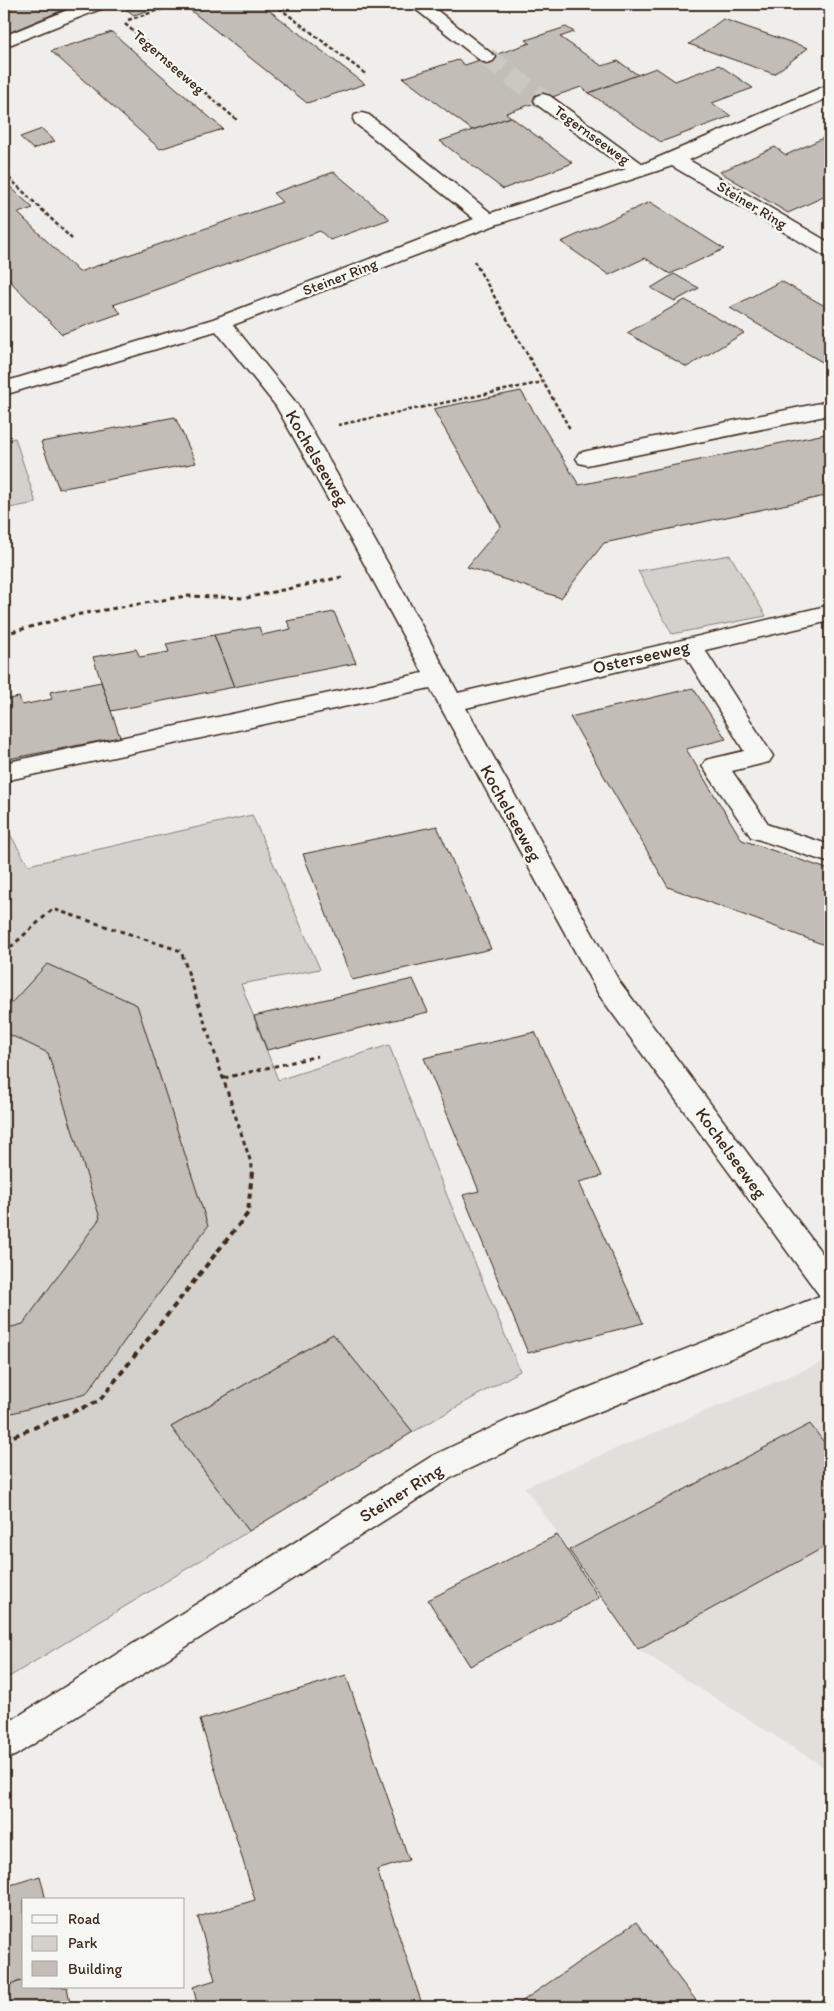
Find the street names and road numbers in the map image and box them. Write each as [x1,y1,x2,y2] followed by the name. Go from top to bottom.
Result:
[129,26,209,98] street label: Tegernseeweg
[551,102,634,169] street label: Tegernseeweg
[714,177,791,233] street label: Steiner Ring
[300,254,380,299] street label: Steiner Ring
[281,406,354,511] street label: Kochelseeweg
[590,635,692,679] street label: Osterseeweg
[475,761,547,866] street label: Kochelseeweg
[691,1103,772,1203] street label: Kochelseeweg
[355,1458,448,1527] street label: Steiner Ring

